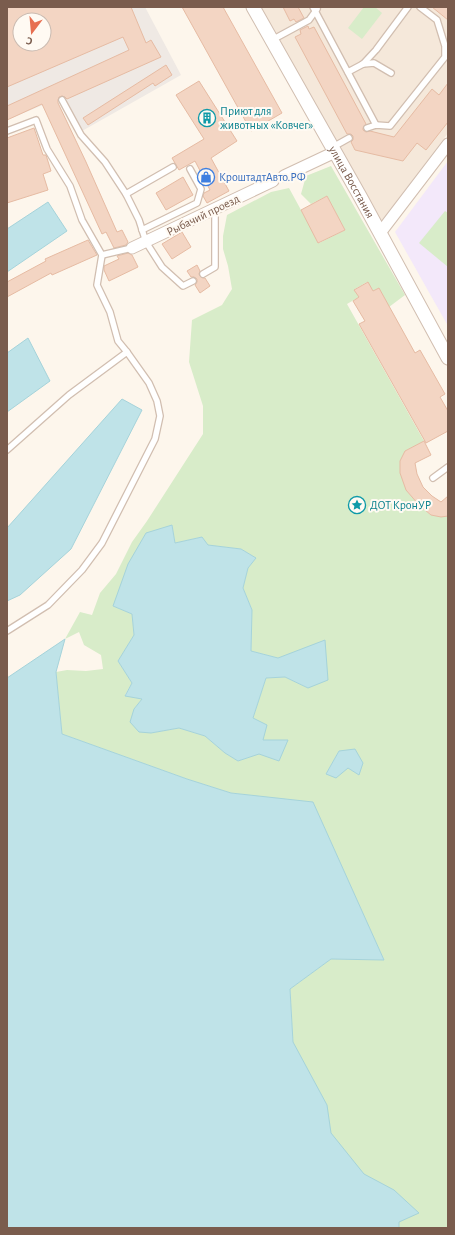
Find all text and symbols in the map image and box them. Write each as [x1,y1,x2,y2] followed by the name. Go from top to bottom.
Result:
[12,12,52,52] north arrow
[25,35,34,47] text: С
[220,105,313,131] place label: Приют для животных «Ковчег»
[197,108,217,128] building icon: Приют для животных «Ковчег»
[325,143,377,220] street label: улица Восстания
[196,167,216,187] shop icon: КроштадтАвто.РФ
[219,171,306,183] place label: КроштадтАвто.РФ
[165,192,241,238] street label: Рыбачий проезд
[347,495,367,515] place icon: ДОТ КронУР
[370,499,431,511] place label: ДОТ КронУР

